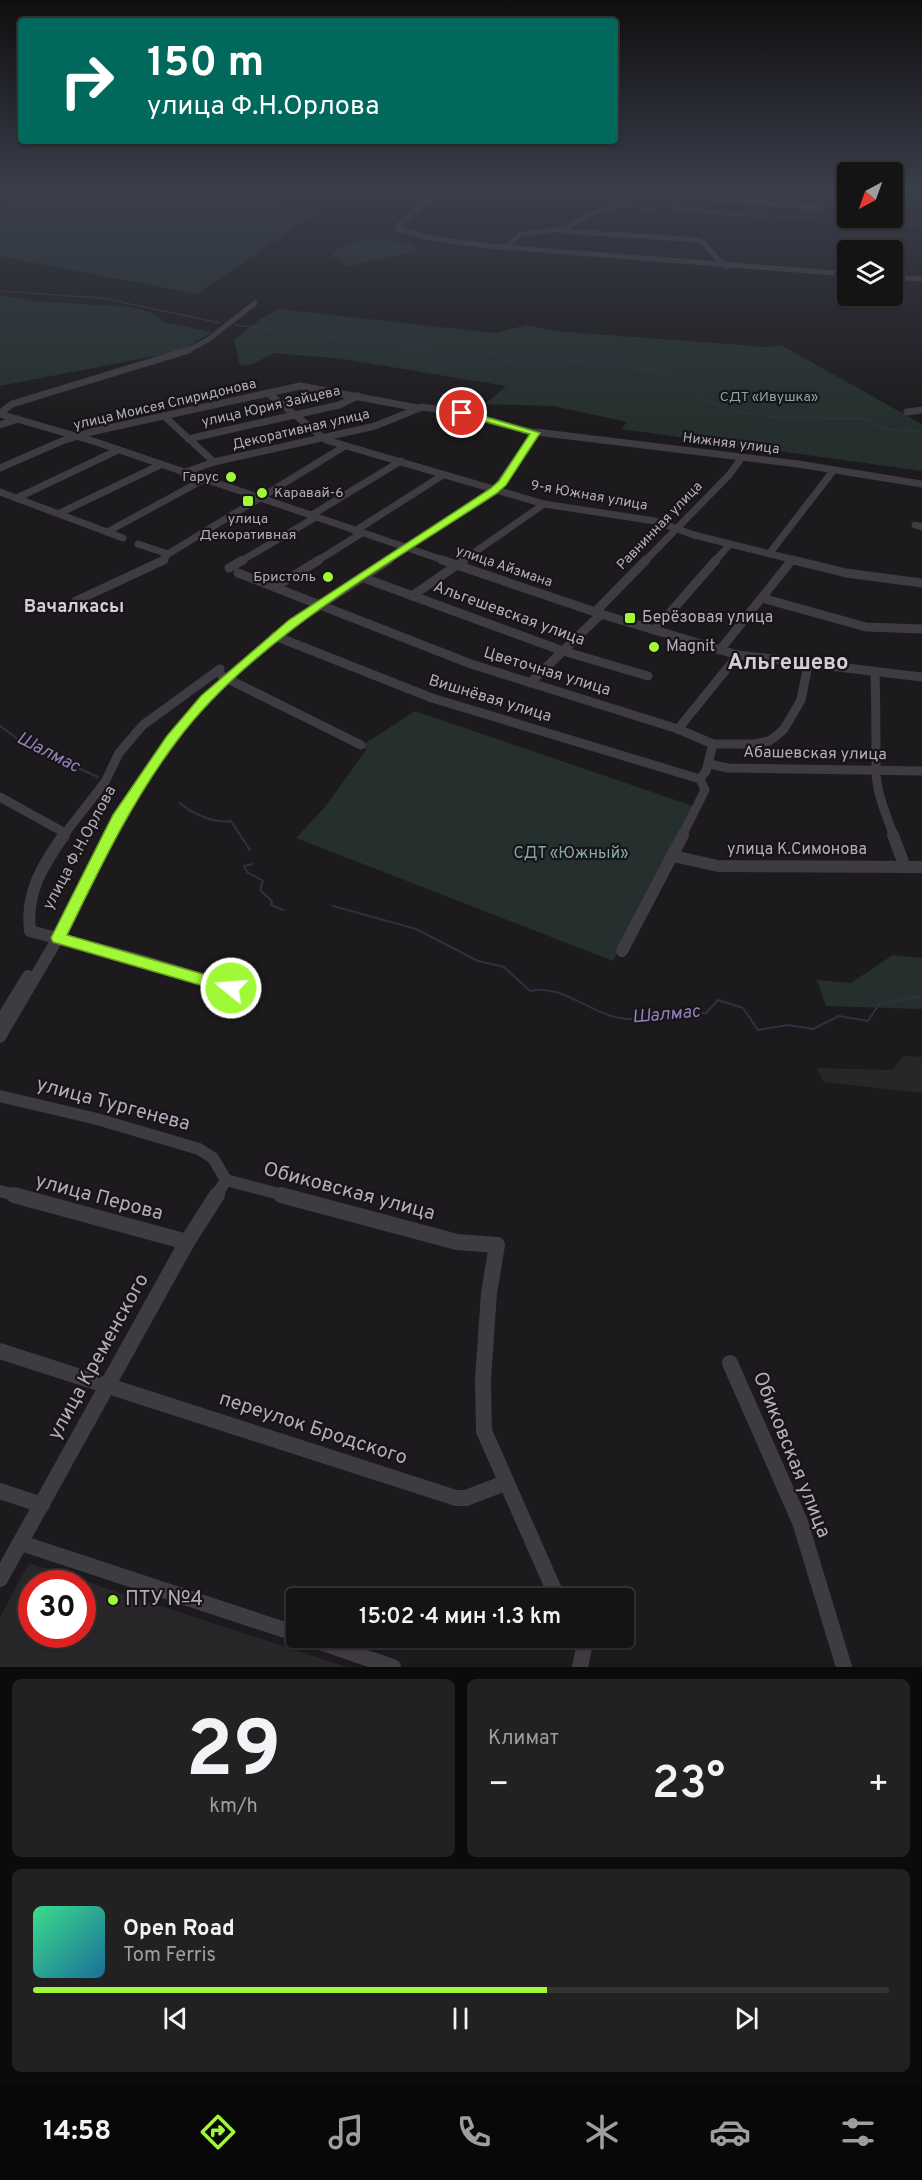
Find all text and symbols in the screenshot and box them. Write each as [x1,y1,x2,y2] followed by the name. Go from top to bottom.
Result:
[147,38,264,91] text: 150 m
[48,42,126,120] icon: right
[147,90,379,124] text: улица Ф.Н.Орлова
[837,162,903,228] north arrow
[837,162,903,306] map controls
[837,240,903,306] button: layers
[72,376,258,434] street label: улица Моисея Спиридонова
[200,383,342,431] street label: улица Юрия Зайцева
[436,387,487,438] pin
[720,389,818,406] park label: СДТ «Ивушка»
[445,396,478,429] icon: arrive
[231,406,371,454] street label: Декоративная улица
[682,430,780,458] street label: Нижняя улица
[182,469,219,486] place label: Гарус
[224,470,238,484] marker: Гарус
[529,477,649,515] street label: 9-я Южная улица
[614,478,706,574] street label: Равнинная улица
[274,485,344,502] place label: Каравай-6
[255,486,269,500] marker: Каравай-6
[241,494,255,508] marker: улица Декоративная
[200,511,297,544] place label: улица Декоративная
[453,543,555,591] street label: улица Айзмана
[253,569,316,586] place label: Бристоль
[321,570,335,584] marker: Бристоль
[430,577,588,651] street label: Альгешевская улица
[24,596,124,619] district label: Вачалкасы
[642,608,773,628] place label: Берёзовая улица
[623,611,637,625] marker: Берёзовая улица
[666,637,715,657] place label: Magnit
[647,640,661,654] marker: Magnit
[481,643,613,701] street label: Цветочная улица
[727,650,849,677] district label: Альгешево
[426,671,554,727] street label: Вишнёвая улица
[12,727,84,779] water label: Шалмас
[743,743,887,765] street label: Абашевская улица
[39,782,121,914] street label: улица Ф.Н.Орлова
[727,840,867,860] street label: улица К.Симонова
[513,844,629,864] park label: СДТ «Южный»
[199,956,263,1020] position arrow
[631,1001,701,1029] water label: Шалмас
[33,1072,193,1138] street label: улица Тургенева
[260,1157,438,1227] street label: Обиковская улица
[32,1168,166,1228] street label: улица Перова
[42,1269,156,1445] street label: улица Кременского
[746,1368,836,1542] street label: Обиковская улица
[216,1386,410,1472] street label: переулок Бродского
[18,1570,96,1648] speed limit sign: 30
[125,1587,203,1613] place label: ПТУ №4
[106,1593,120,1607] marker: ПТУ №4
[359,1604,561,1631] text: 15:02 · 4 мин · 1.3 km
[186,1705,281,1804] text: 29
[488,1726,559,1752] text: Климат
[652,1757,725,1814] text: 23°
[488,1765,509,1807] text: −
[868,1765,889,1807] text: +
[209,1794,258,1820] text: km/h
[123,1916,235,1943] text: Open Road
[123,1943,216,1969] text: Tom Ferris
[159,2002,192,2035] icon: previous
[444,2002,477,2035] icon: pause
[730,2002,763,2035] icon: next
[197,2111,239,2153] icon: directions
[325,2111,367,2153] icon: music
[453,2111,495,2153] icon: phone
[581,2111,623,2153] icon: climate
[709,2111,751,2153] icon: car
[837,2111,879,2153] icon: filters
[43,2115,111,2149] text: 14:58

